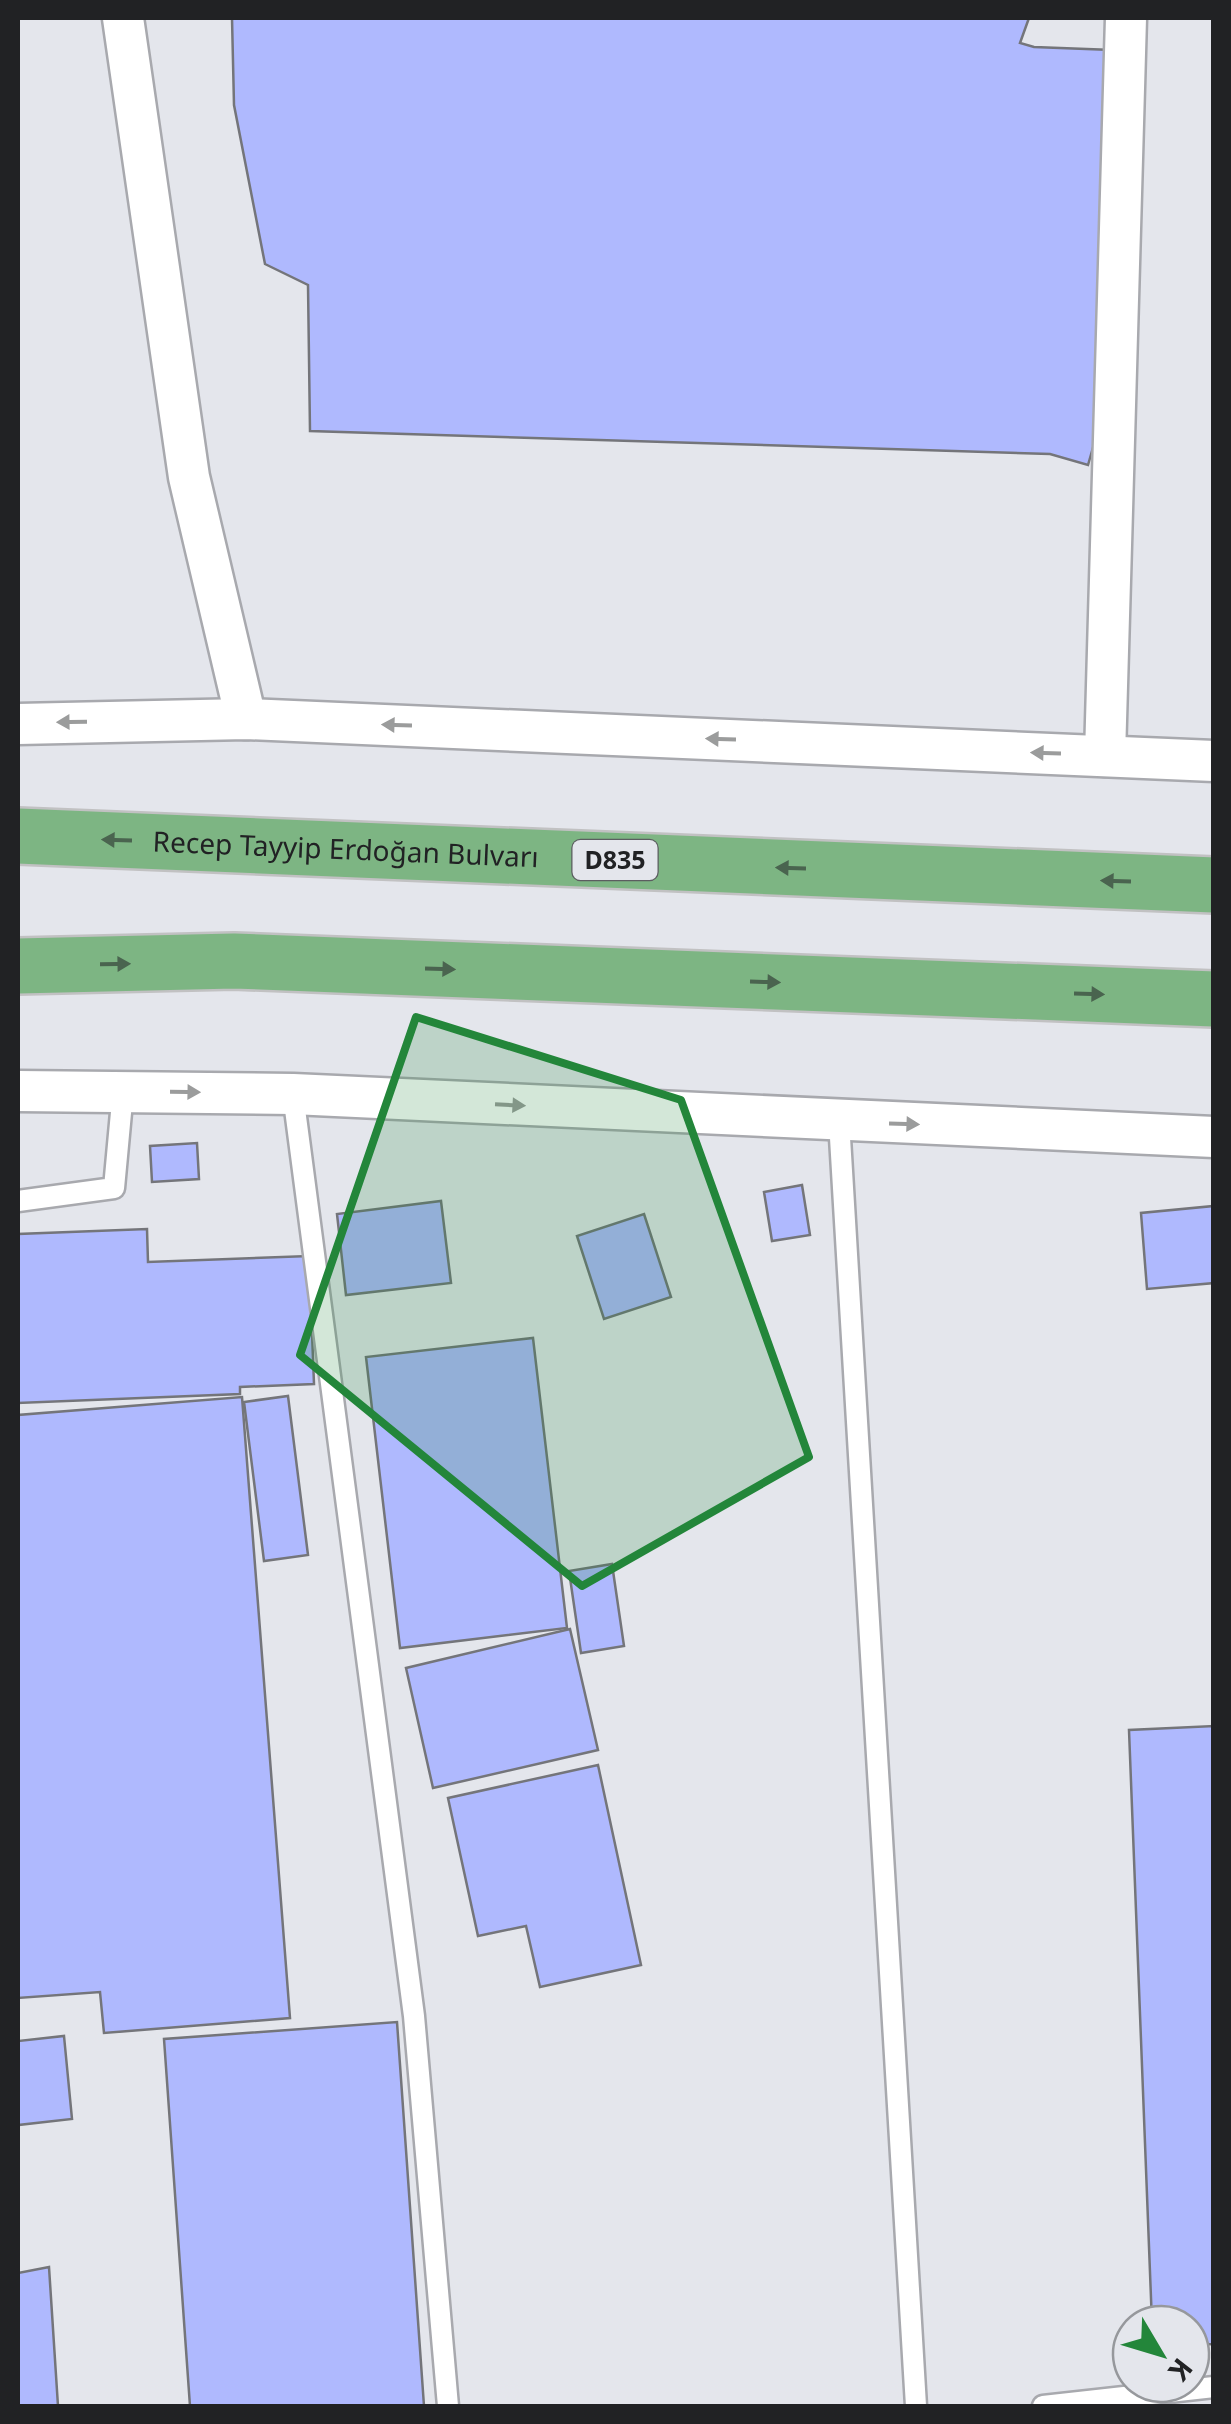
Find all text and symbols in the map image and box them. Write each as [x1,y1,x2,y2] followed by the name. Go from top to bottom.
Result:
[55,715,87,731] one-way arrow
[380,717,412,733] one-way arrow
[705,731,737,747] one-way arrow
[1030,745,1062,761] one-way arrow
[152,822,539,875] street label: Recep Tayyip Erdoğan Bulvarı
[100,832,132,848] one-way arrow
[572,840,658,880] road number: D835
[775,859,807,875] one-way arrow
[1100,873,1132,889] one-way arrow
[99,955,131,971] one-way arrow
[424,961,456,977] one-way arrow
[749,974,781,990] one-way arrow
[1074,987,1106,1003] one-way arrow
[169,1085,201,1101] one-way arrow
[494,1097,526,1113] one-way arrow
[889,1116,921,1132] one-way arrow
[1111,2304,1211,2404] north arrow
[1161,2351,1202,2389] text: K

